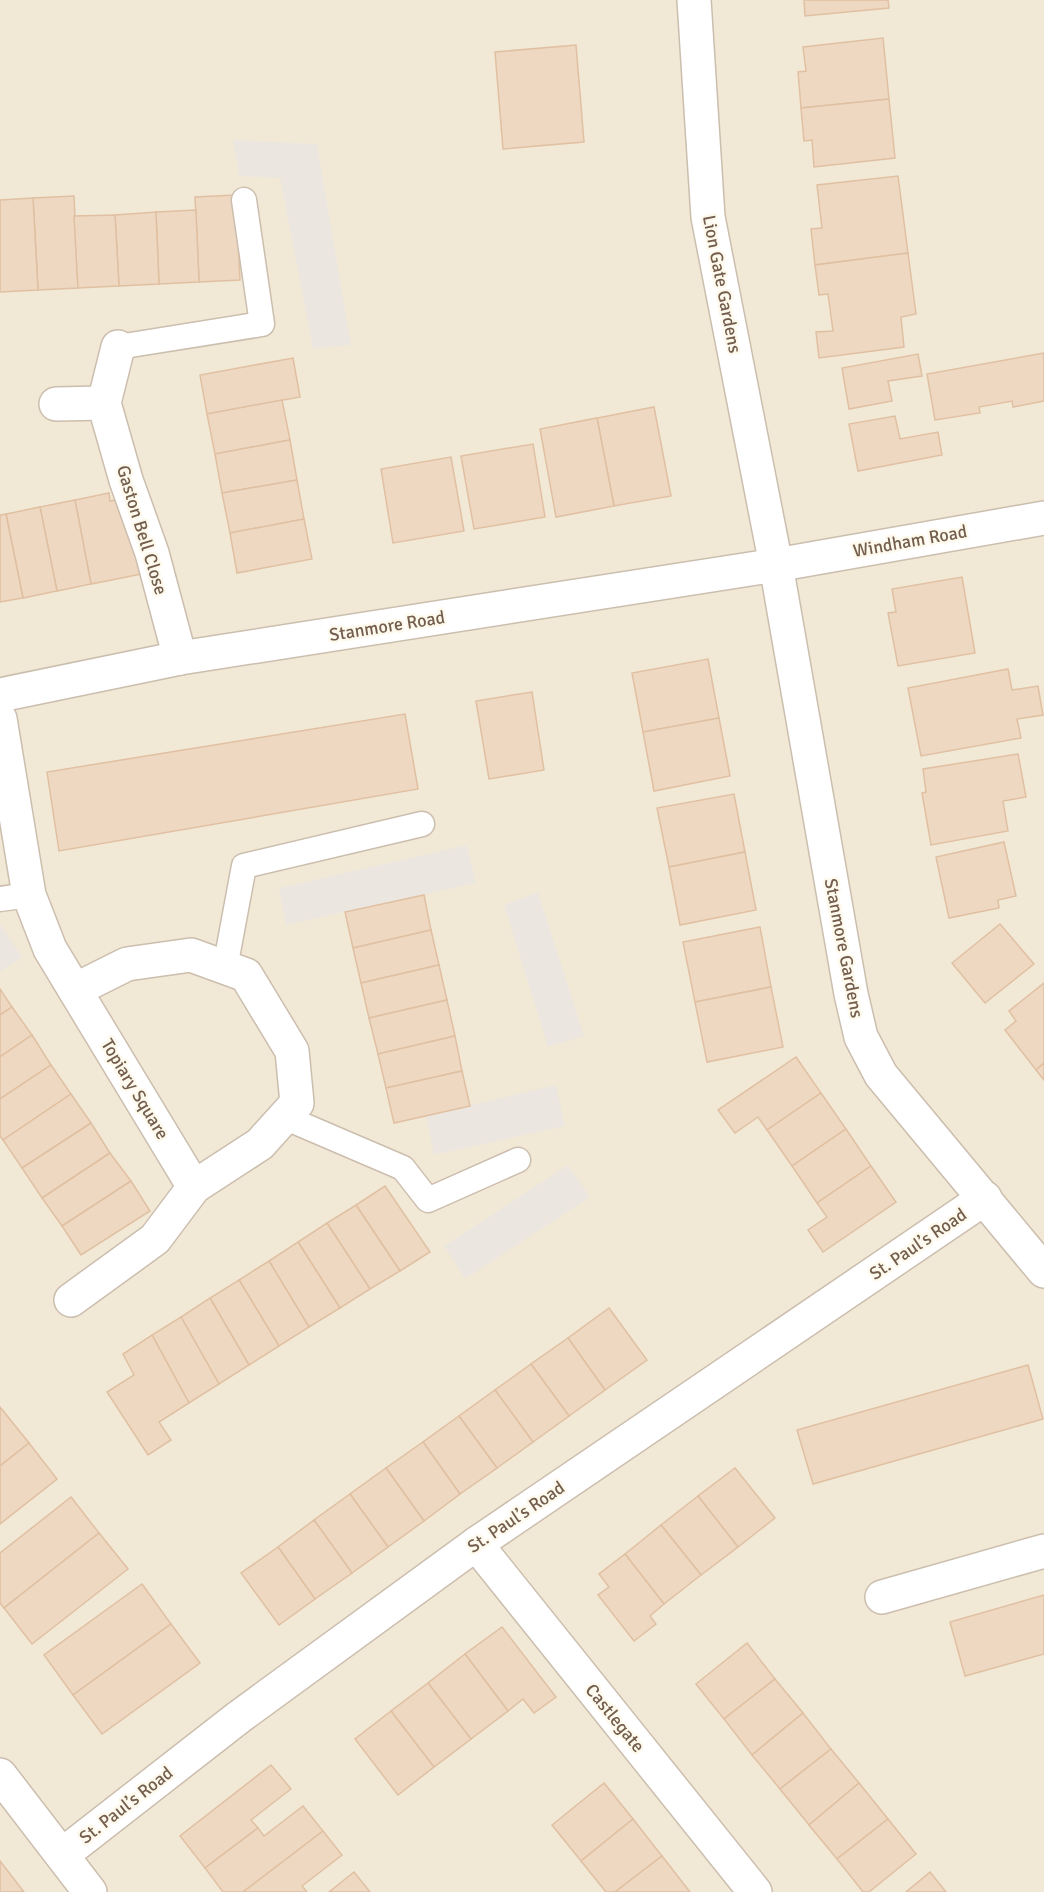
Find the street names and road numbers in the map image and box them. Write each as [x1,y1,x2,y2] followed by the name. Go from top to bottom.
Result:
[698,213,746,355] street label: Lion Gate Gardens
[112,463,172,597] street label: Gaston Bell Close
[851,520,969,562] street label: Windham Road
[328,606,446,646] street label: Stanmore Road
[820,876,868,1020] street label: Stanmore Gardens
[96,1035,174,1143] street label: Topiary Square
[865,1203,971,1285] street label: St. Paul’s Road
[463,1476,569,1558] street label: St. Paul’s Road
[581,1679,649,1757] street label: Castlegate
[75,1762,177,1848] street label: St. Paul’s Road

